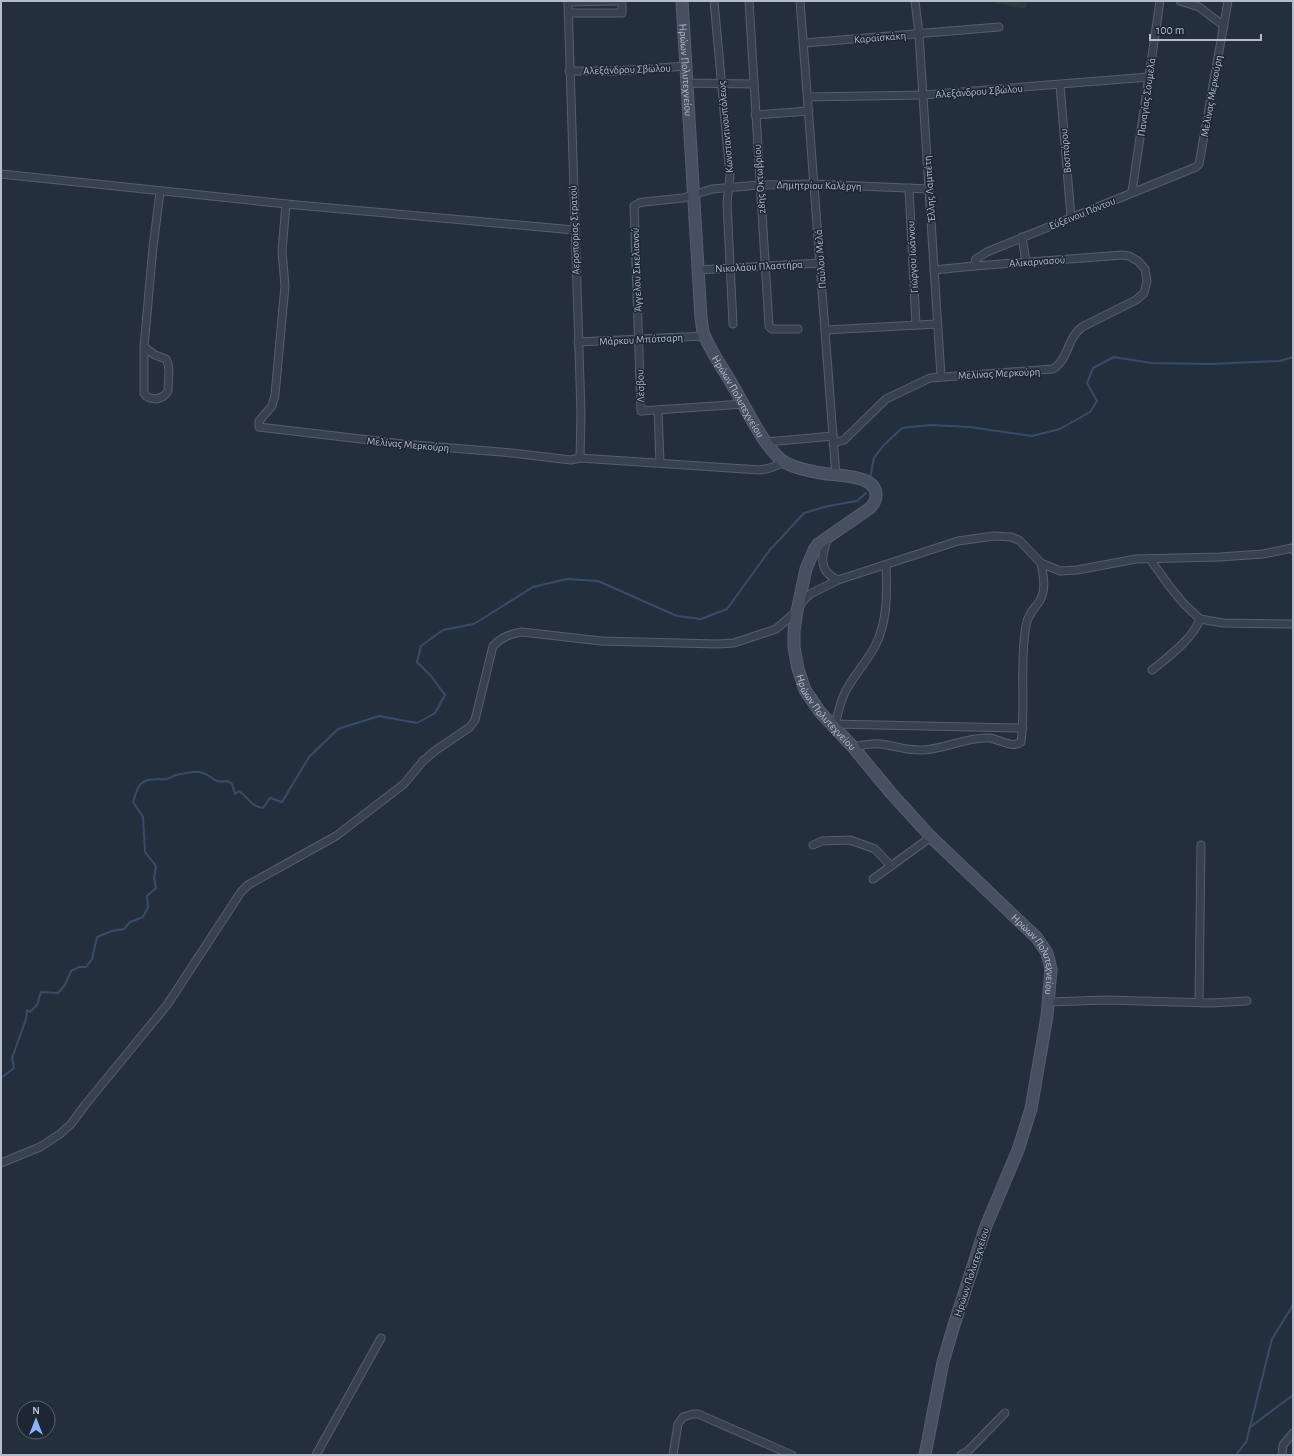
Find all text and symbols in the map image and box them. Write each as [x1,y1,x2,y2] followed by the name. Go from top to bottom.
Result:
[1150,16,1261,42] scale bar
[677,23,694,117] street label: Ηρώων Πολυτεχνείου
[1156,24,1184,36] text: 100 m
[853,30,907,45] street label: Καραϊσκάκη
[1199,54,1224,138] street label: Μελίνας Μερκούρη
[1136,57,1157,137] street label: Παναγίας Σουμελά
[583,62,671,77] street label: Αλεξάνδρου Σβώλου
[716,80,735,174] street label: Κωνσταντινουπόλεως
[935,83,1023,100] street label: Αλεξάνδρου Σβώλου
[1058,128,1073,174] street label: Βοσπόρου
[752,144,767,214] street label: 28ης Οκτωβρίου
[922,155,937,223] street label: Έλλης Λαμπέτη
[776,179,862,192] street label: Δημητρίου Καλέργη
[567,185,582,275] street label: Αεροπορίας Στρατού
[1047,195,1117,232] street label: Εύξεινου Πόντου
[905,220,920,293] street label: Γιώργου Ιωάννου
[630,227,643,313] street label: Άγγελου Σικελιανού
[813,229,828,289] street label: Παύλου Μελά
[1009,254,1066,269] street label: Αλικαρνασού
[715,259,803,274] street label: Νικολάου Πλαστήρα
[599,332,683,347] street label: Μάρκου Μπότσαρη
[710,353,766,440] street label: Ηρώων Πολυτεχνείου
[957,366,1041,381] street label: Μελίνας Μερκούρη
[634,369,647,403] street label: Λέσβου
[366,435,450,454] street label: Μελίνας Μερκούρη
[794,673,858,752] street label: Ηρώων Πολυτεχνείου
[1009,912,1056,995] street label: Ηρώων Πολυτεχνείου
[952,1226,991,1318] street label: Ηρώων Πολυτεχνείου
[16,1400,56,1440] north arrow
[32,1405,40,1416] text: N

